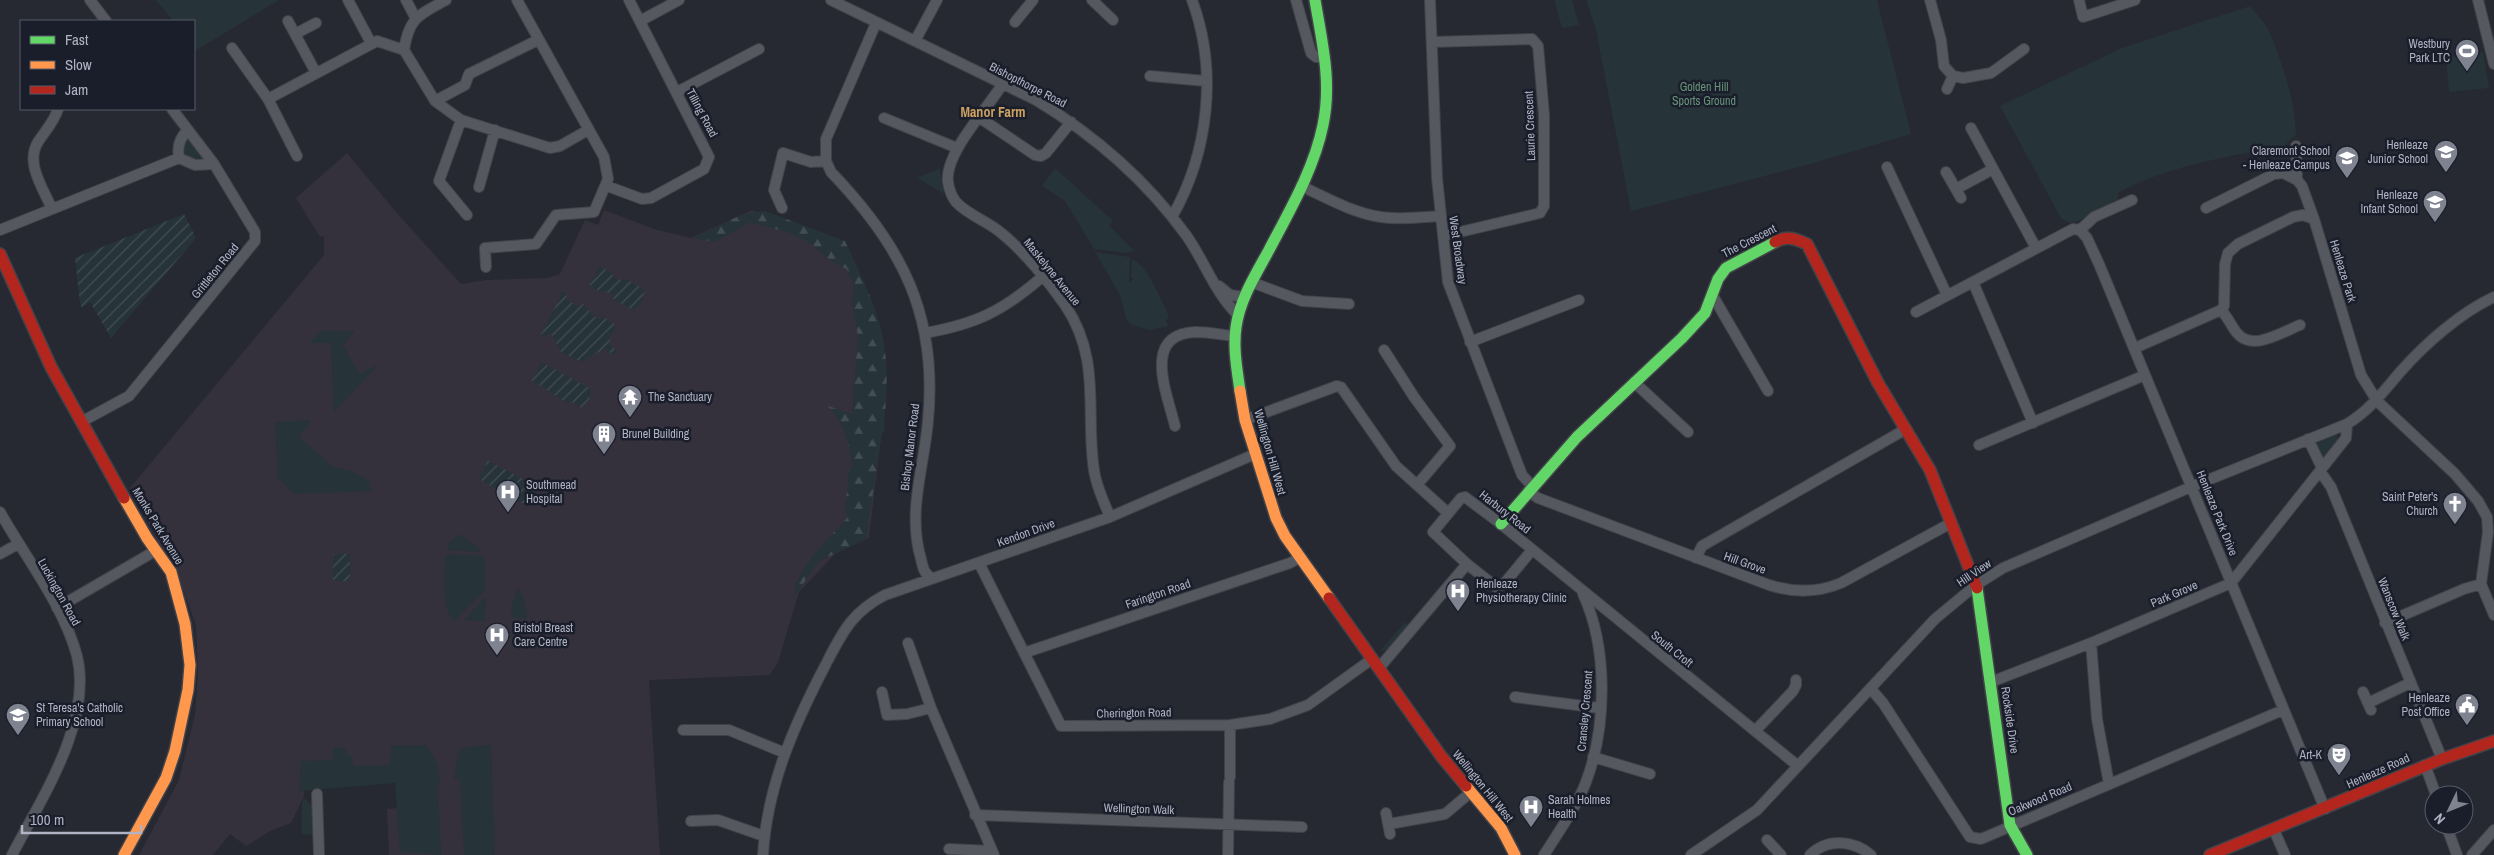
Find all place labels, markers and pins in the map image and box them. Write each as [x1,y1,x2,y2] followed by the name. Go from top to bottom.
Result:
[2409,36,2450,66] place label: Westbury Park LTC
[2454,38,2480,72] sports icon: Westbury Park LTC
[2368,137,2428,167] place label: Henleaze Junior School
[2433,139,2459,173] school or university icon: Henleaze Junior School
[2243,143,2330,173] place label: Claremont School - Henleaze Campus
[2334,145,2360,179] school or university icon: Claremont School - Henleaze Campus
[2361,187,2418,217] place label: Henleaze Infant School
[2422,189,2448,223] school or university icon: Henleaze Infant School
[617,384,643,418] temple icon: The Sanctuary
[648,389,712,405] place label: The Sanctuary
[591,421,617,455] building icon: Brunel Building
[622,426,690,442] place label: Brunel Building
[526,477,576,507] place label: Southmead Hospital
[495,479,521,513] hospital icon: Southmead Hospital
[2382,489,2438,519] place label: Saint Peter's Church
[2442,491,2468,525] church icon: Saint Peter's Church
[1476,576,1567,606] place label: Henleaze Physiotherapy Clinic
[1445,578,1471,612] hospital icon: Henleaze Physiotherapy Clinic
[514,620,573,650] place label: Bristol Breast Care Centre
[484,622,510,656] hospital icon: Bristol Breast Care Centre
[2401,690,2450,720] place label: Henleaze Post Office
[2454,692,2480,726] public building icon: Henleaze Post Office
[36,700,123,730] place label: St Teresa's Catholic Primary School
[5,702,31,736] school or university icon: St Teresa's Catholic Primary School
[2326,742,2352,776] theatre icon: Art-K
[2299,747,2322,763] place label: Art-K
[1548,792,1610,822] place label: Sarah Holmes Health
[1518,794,1544,828] hospital icon: Sarah Holmes Health

